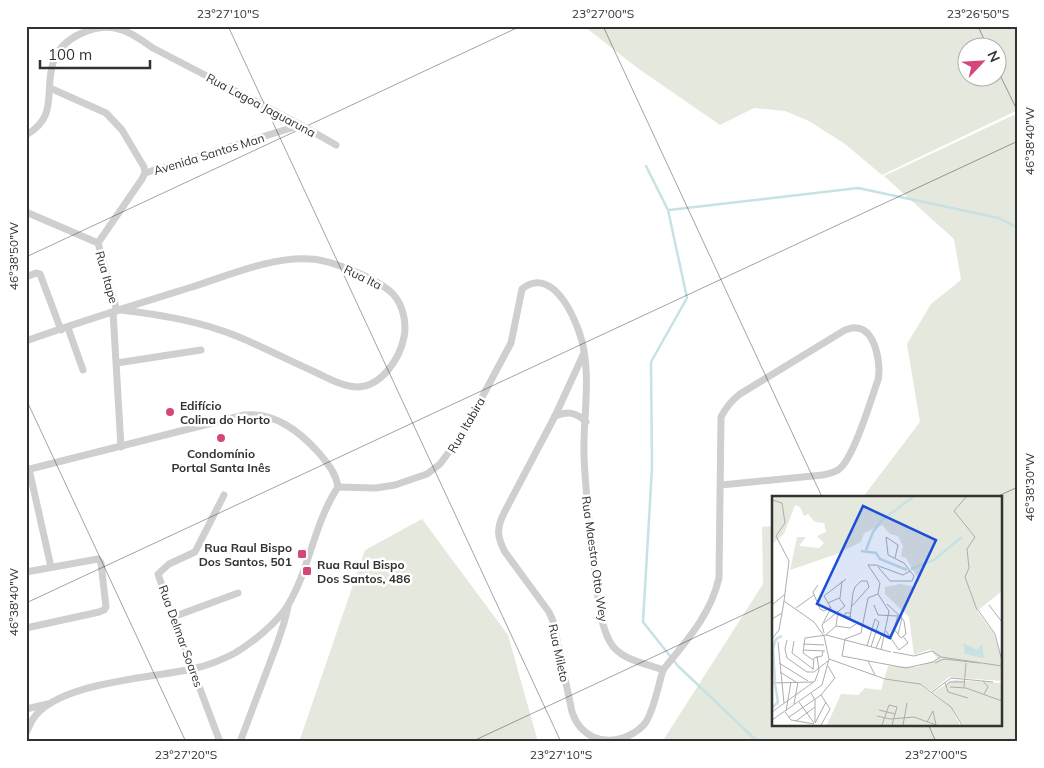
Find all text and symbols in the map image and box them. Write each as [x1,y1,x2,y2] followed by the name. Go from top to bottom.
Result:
[197,6,259,21] text: 23°27'10"S
[572,6,634,21] text: 23°27'00"S
[947,6,1009,21] text: 23°26'50"S
[40,38,150,70] scale bar
[956,38,1006,88] north arrow
[48,45,92,64] text: 100 m
[983,48,1004,65] text: N
[204,70,318,140] street label: Rua Lagoa Jaguaruna
[1022,107,1037,175] text: 46°38'40"W
[152,130,266,178] street label: Avenida Santos Man
[6,222,21,290] text: 46°38'50"W
[92,249,122,305] street label: Rua Itape
[342,261,384,293] street label: Rua Ita
[444,395,488,455] street label: Rua Itabira
[180,398,270,427] place label: Edifício Colina do Horto
[164,406,176,418] marker: Edifício Colina do Horto
[215,432,227,444] marker: Condomínio Portal Santa Inês
[171,446,271,475] place label: Condomínio Portal Santa Inês
[1022,453,1037,521] text: 46°38'30"W
[579,495,611,623] street label: Rua Maestro Otto Wey
[772,496,1002,726] inset map
[199,540,292,569] place label: Rua Raul Bispo Dos Santos, 501
[296,548,308,560] marker: Rua Raul Bispo Dos Santos, 501
[317,557,410,586] place label: Rua Raul Bispo Dos Santos, 486
[301,565,313,577] marker: Rua Raul Bispo Dos Santos, 486
[6,568,21,636] text: 46°38'40"W
[156,583,206,689] street label: Rua Delmar Soares
[546,623,573,684] street label: Rua Mileto
[155,747,217,762] text: 23°27'20"S
[530,747,592,762] text: 23°27'10"S
[905,747,967,762] text: 23°27'00"S

